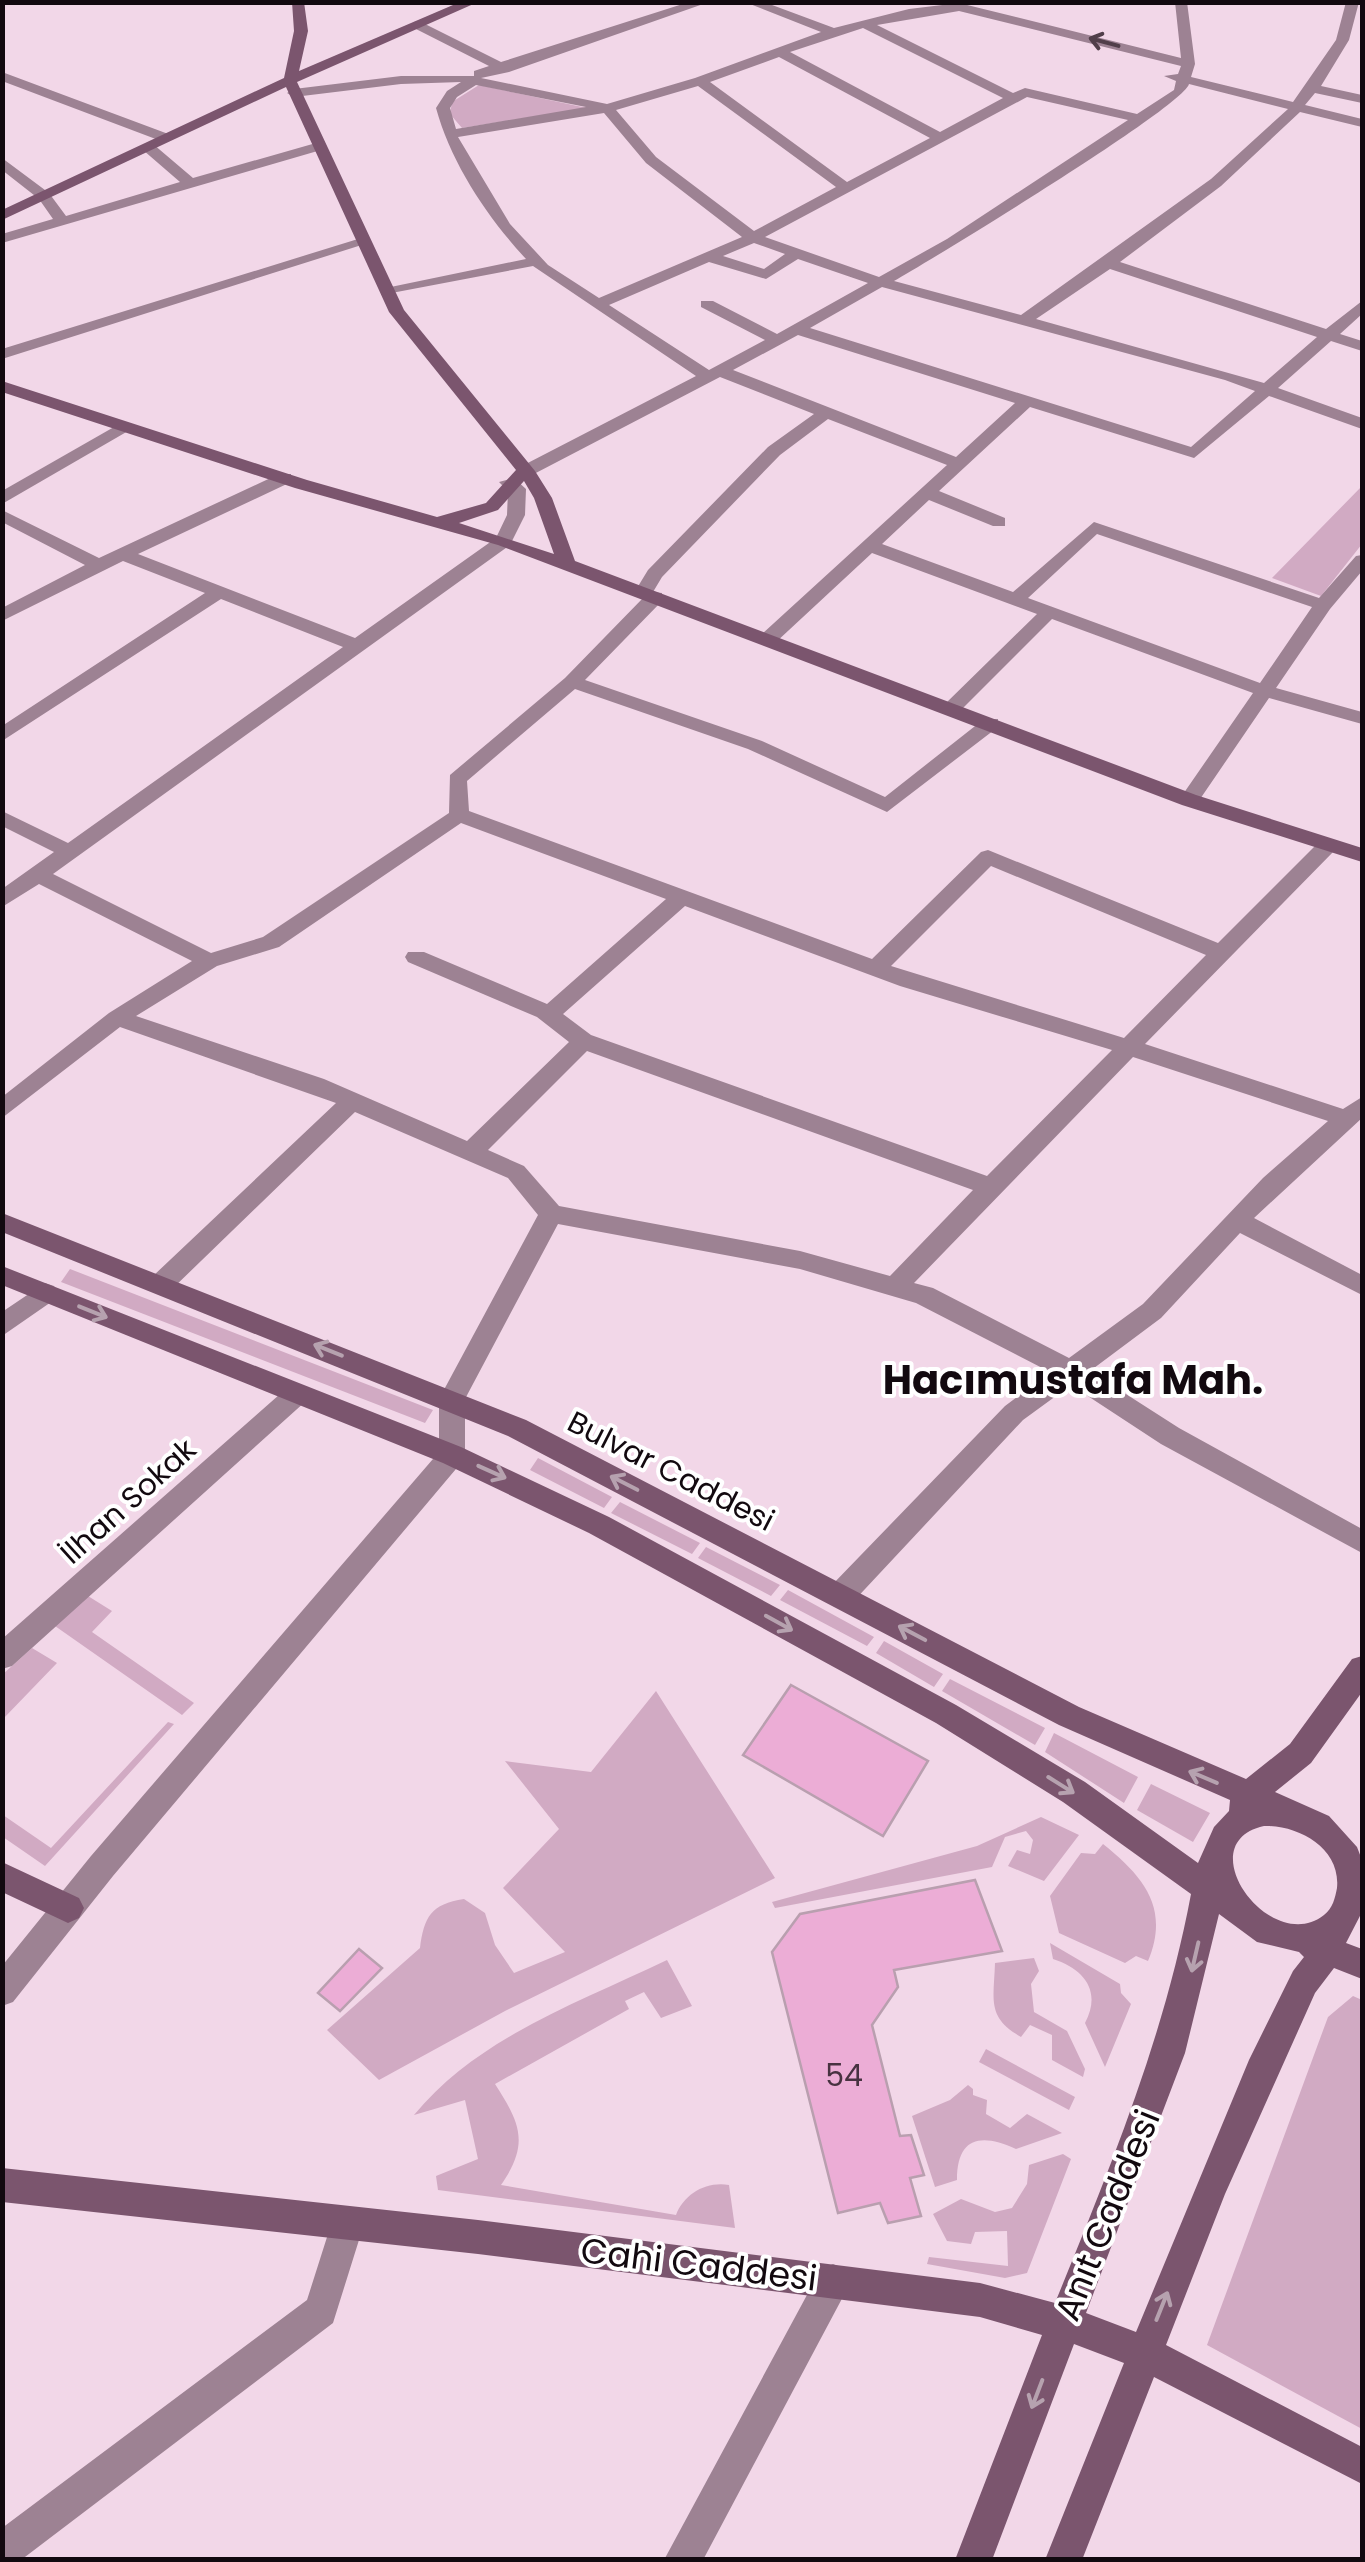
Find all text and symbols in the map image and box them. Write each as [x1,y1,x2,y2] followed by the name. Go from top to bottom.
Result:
[1089,31,1121,50] one-way arrow
[77,1305,107,1323] one-way arrow
[313,1339,343,1357] one-way arrow
[883,1352,1263,1408] district label: Hacımustafa Mah.
[560,1400,782,1542] street label: Bulvar Caddesi
[51,1428,206,1574] street label: İlhan Sokak
[476,1464,507,1482] one-way arrow
[609,1473,639,1492] one-way arrow
[764,1614,794,1634] one-way arrow
[898,1623,928,1642] one-way arrow
[1188,1767,1219,1785] one-way arrow
[1047,1775,1075,1795] one-way arrow
[1185,1940,1203,1972] one-way arrow
[825,2054,863,2097] house number: 54
[1042,2102,1172,2328] street label: Anıt Caddesi
[578,2225,820,2303] street label: Cahi Caddesi
[1155,2291,1173,2322] one-way arrow
[1027,2377,1045,2408] one-way arrow

